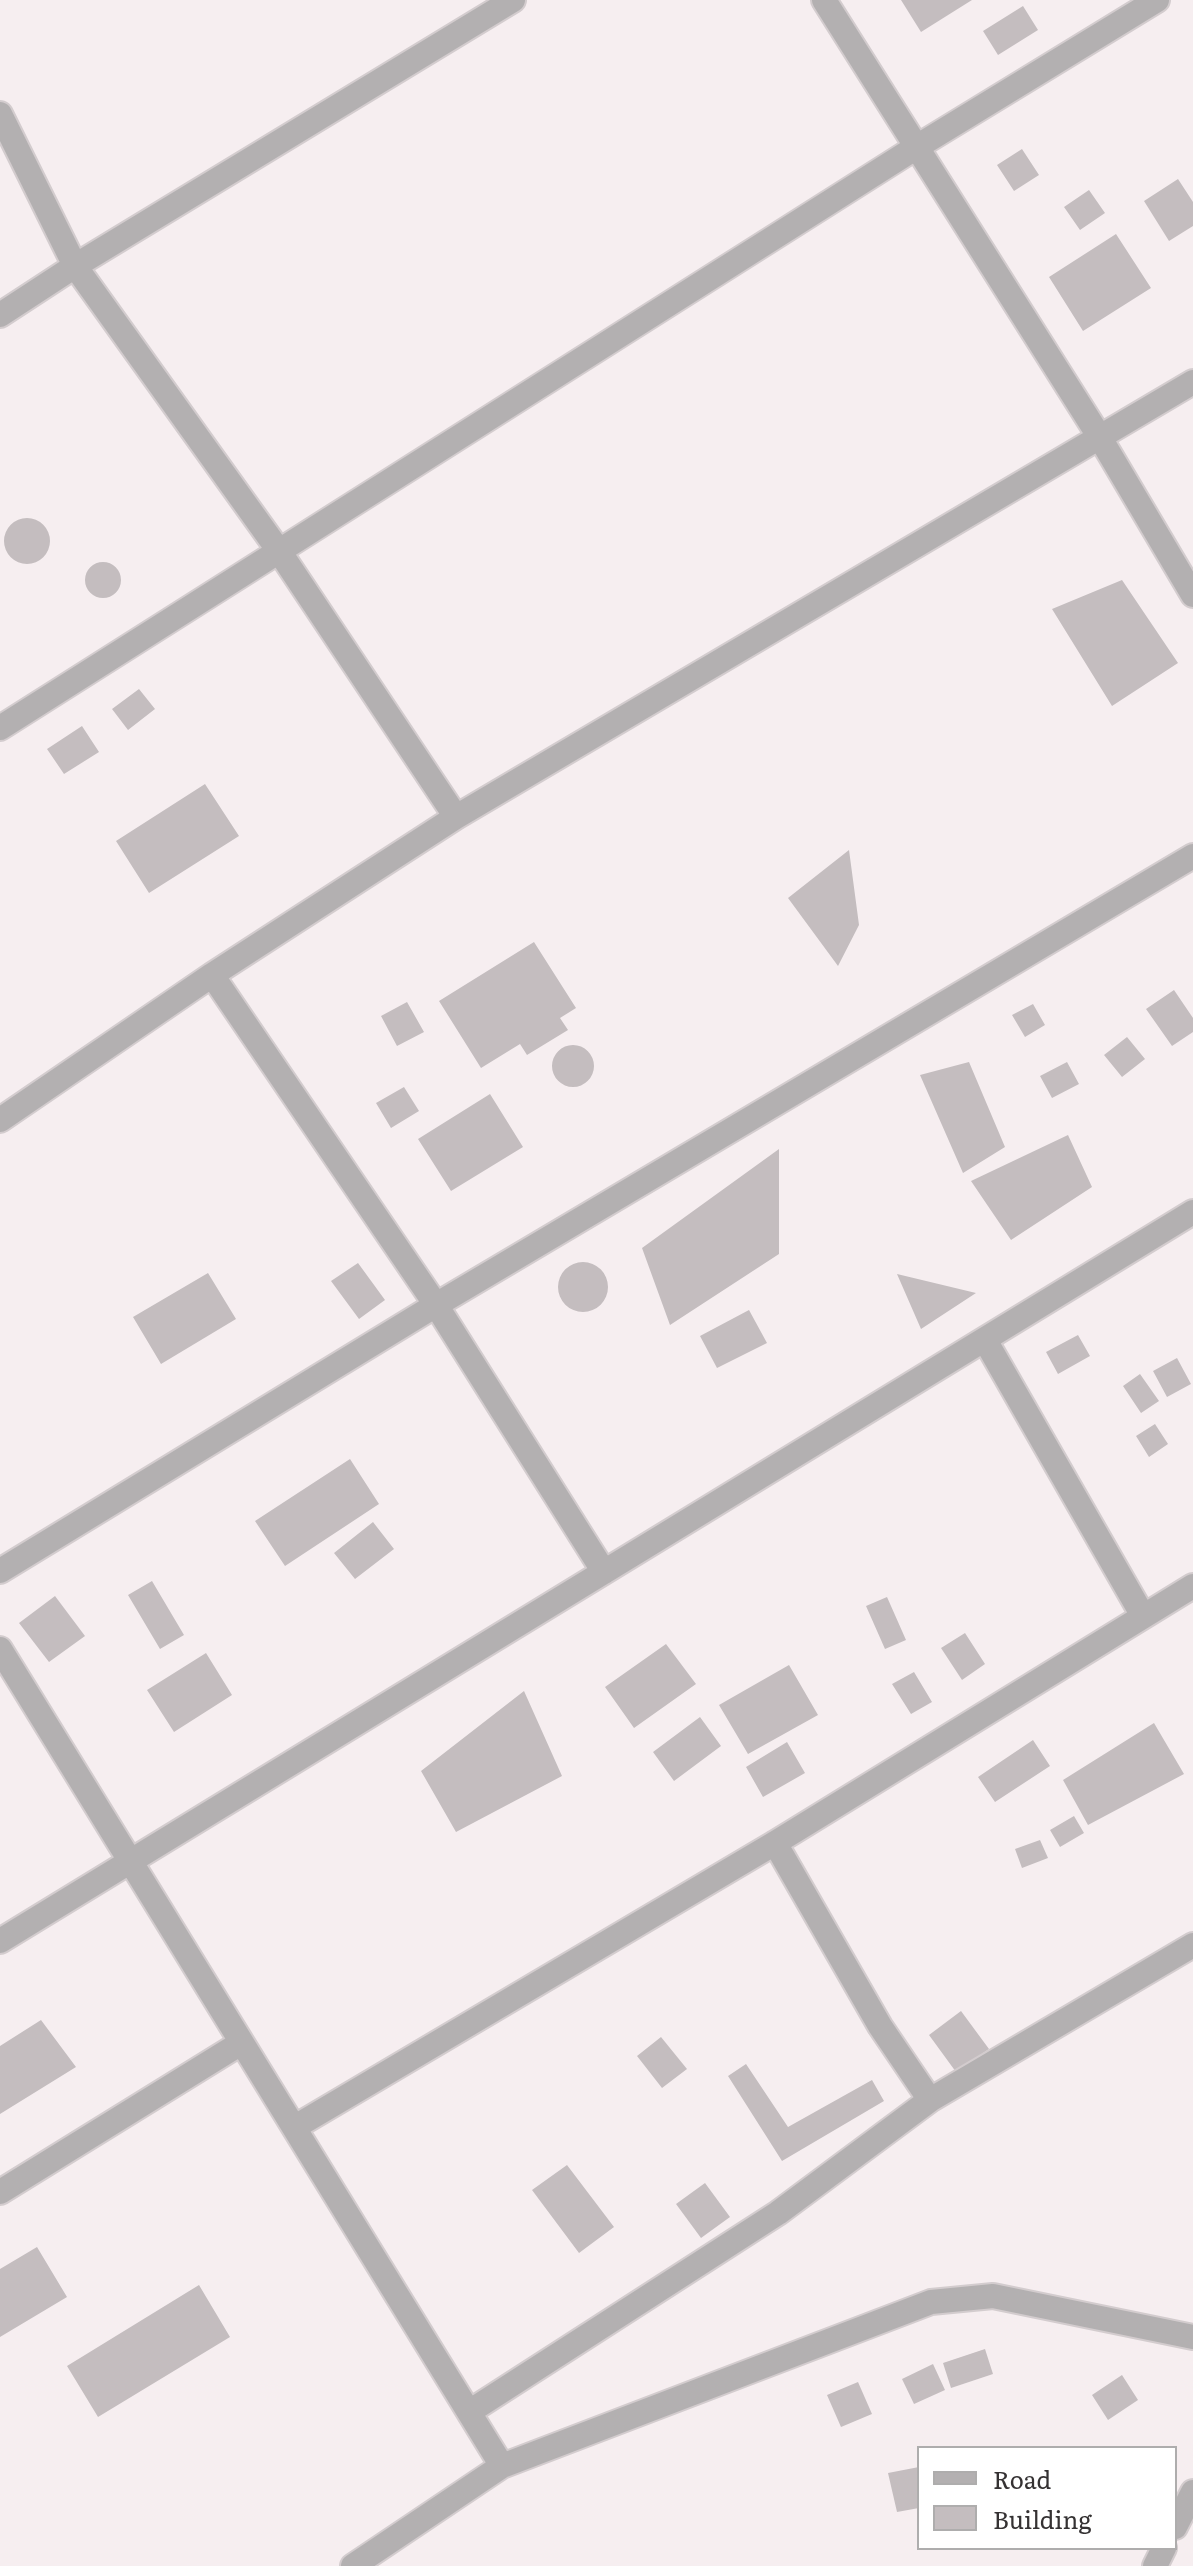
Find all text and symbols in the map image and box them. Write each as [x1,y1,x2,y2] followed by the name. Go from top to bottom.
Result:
[917,2446,1177,2550] legend
[993,2461,1051,2496] text: Road
[993,2501,1092,2536] text: Building

